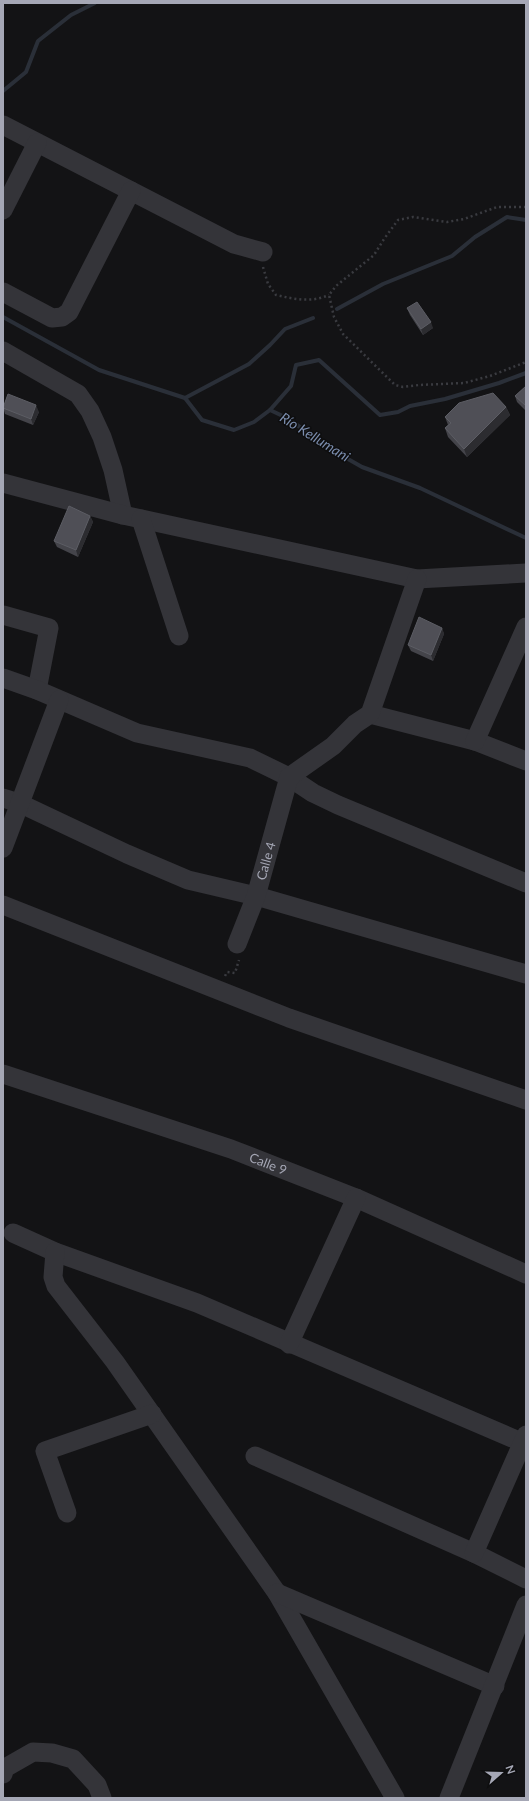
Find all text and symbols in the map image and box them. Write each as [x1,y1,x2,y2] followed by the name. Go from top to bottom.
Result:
[277,408,354,465] water label: Río Kellumani
[253,840,279,882] street label: Calle 4
[247,1149,289,1178] street label: Calle 9
[481,1753,521,1793] north arrow
[503,1763,518,1776] text: N

